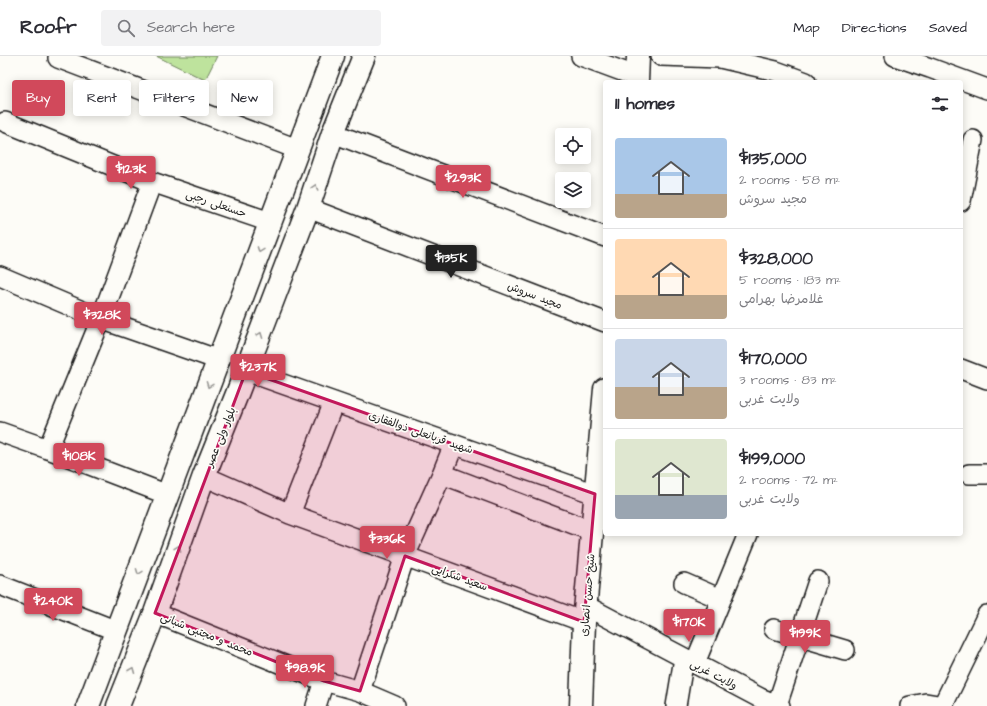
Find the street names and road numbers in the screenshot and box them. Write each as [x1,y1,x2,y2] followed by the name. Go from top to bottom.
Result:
[184,186,248,221] street label: حسنعلی رجبی
[505,278,564,313] street label: مجید سروش
[201,405,239,470] street label: بلوار ولی عصر
[367,408,475,457] street label: شهید قربانعلی ذوالفقاری
[576,553,599,637] street label: شیخ حسن انصاری
[430,560,490,594] street label: سعید شکرایی
[158,609,255,660] street label: محمد و مجتبی شبانی
[688,656,740,693] street label: ولایت غربی

